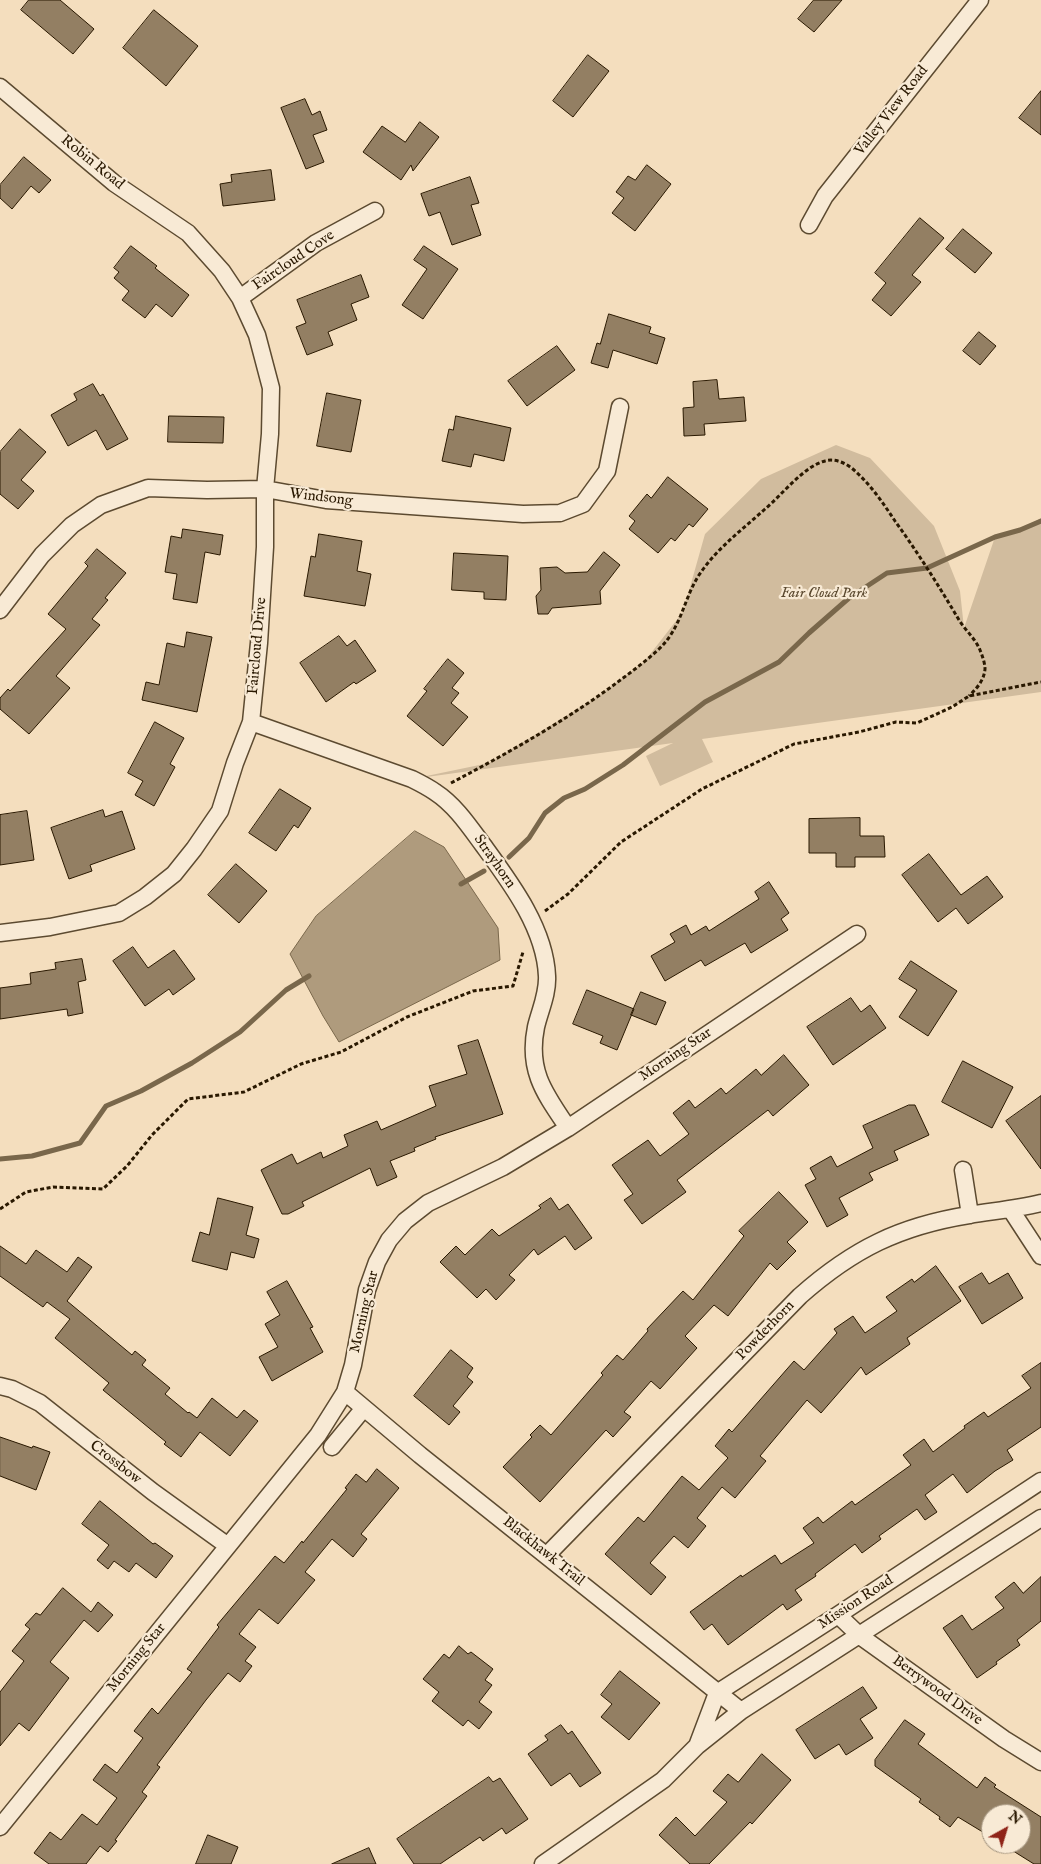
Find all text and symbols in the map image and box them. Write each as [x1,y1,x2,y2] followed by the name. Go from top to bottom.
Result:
[851,63,933,159] street label: Valley View Road
[57,132,127,194] street label: Robin Road
[250,227,338,295] street label: Faircloud Cove
[288,485,354,511] street label: Windsong
[781,585,867,603] park label: Fair Cloud Park
[245,597,271,695] street label: Faircloud Drive
[469,832,519,892] street label: Strayhorn
[636,1024,716,1086] street label: Morning Star
[347,1269,383,1355] street label: Morning Star
[733,1297,799,1365] street label: Powderhorn
[86,1437,144,1489] street label: Crossbow
[498,1513,588,1591] street label: Blackhawk Trail
[815,1572,897,1634] street label: Mission Road
[104,1620,170,1696] street label: Morning Star
[888,1652,986,1730] street label: Berrywood Drive
[981,1804,1031,1854] north arrow
[1004,1807,1025,1829] text: N

